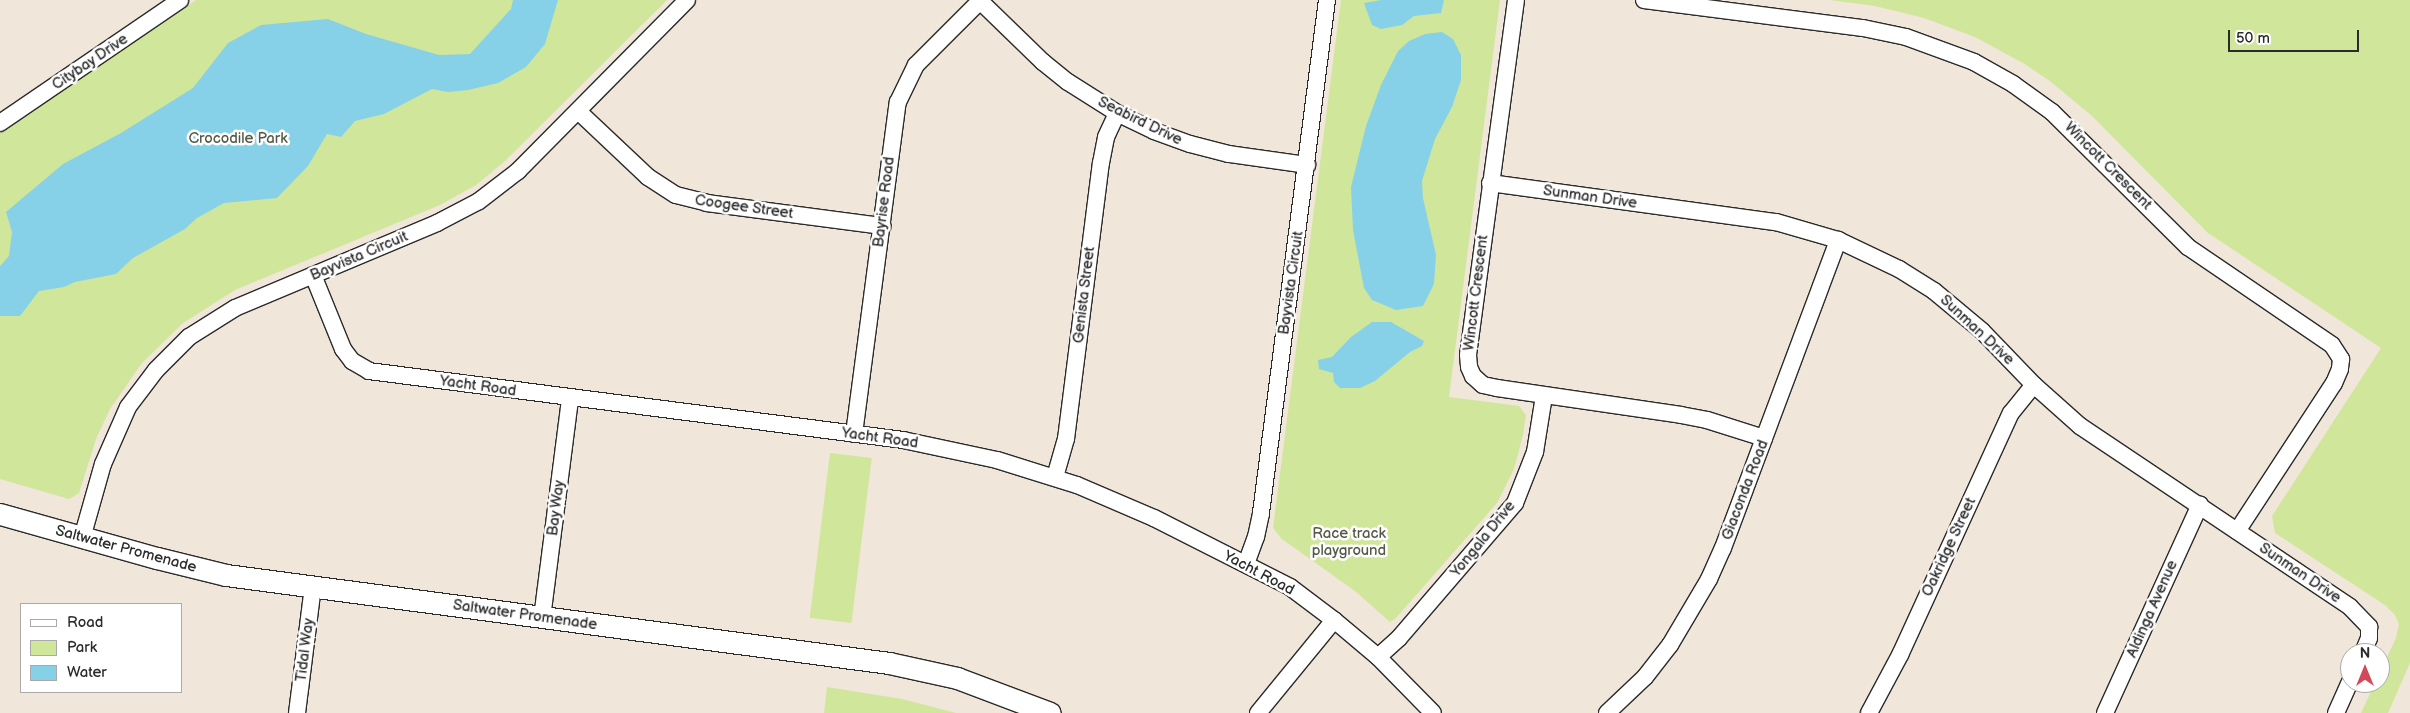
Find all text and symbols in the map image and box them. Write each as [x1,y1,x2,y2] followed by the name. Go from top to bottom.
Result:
[2230,20,2361,52] scale bar
[2236,29,2270,48] text: 50 m
[48,30,132,94] street label: Citybay Drive
[1095,93,1185,149] street label: Seabird Drive
[2060,118,2156,214] street label: Wincott Crescent
[188,130,288,148] park label: Crocodile Park
[870,156,898,248] street label: Bayrise Road
[1542,182,1638,212] street label: Sunman Drive
[694,191,794,223] street label: Coogee Street
[307,227,411,285] street label: Bayvista Circuit
[1275,230,1307,336] street label: Bayvista Circuit
[1460,234,1492,352] street label: Wincott Crescent
[1069,246,1099,344] street label: Genista Street
[1936,291,2018,369] street label: Sunman Drive
[439,372,517,400] street label: Yacht Road
[841,424,919,452] street label: Yacht Road
[1718,437,1772,543] street label: Giaconda Road
[544,478,568,538] street label: Bay Way
[1918,495,1980,599] street label: Oakridge Street
[1447,497,1519,581] street label: Yongala Drive
[54,522,198,576] street label: Saltwater Promenade
[1312,524,1386,559] park label: Race track playground
[2256,539,2344,607] street label: Sunman Drive
[1221,547,1297,599] street label: Yacht Road
[2123,558,2181,660] street label: Aldinga Avenue
[452,596,598,634] street label: Saltwater Promenade
[20,603,182,693] legend
[67,613,103,632] text: Road
[292,617,318,683] street label: Tidal Way
[67,638,97,657] text: Park
[2340,643,2390,693] north arrow
[2360,645,2370,662] text: N
[67,663,107,682] text: Water

